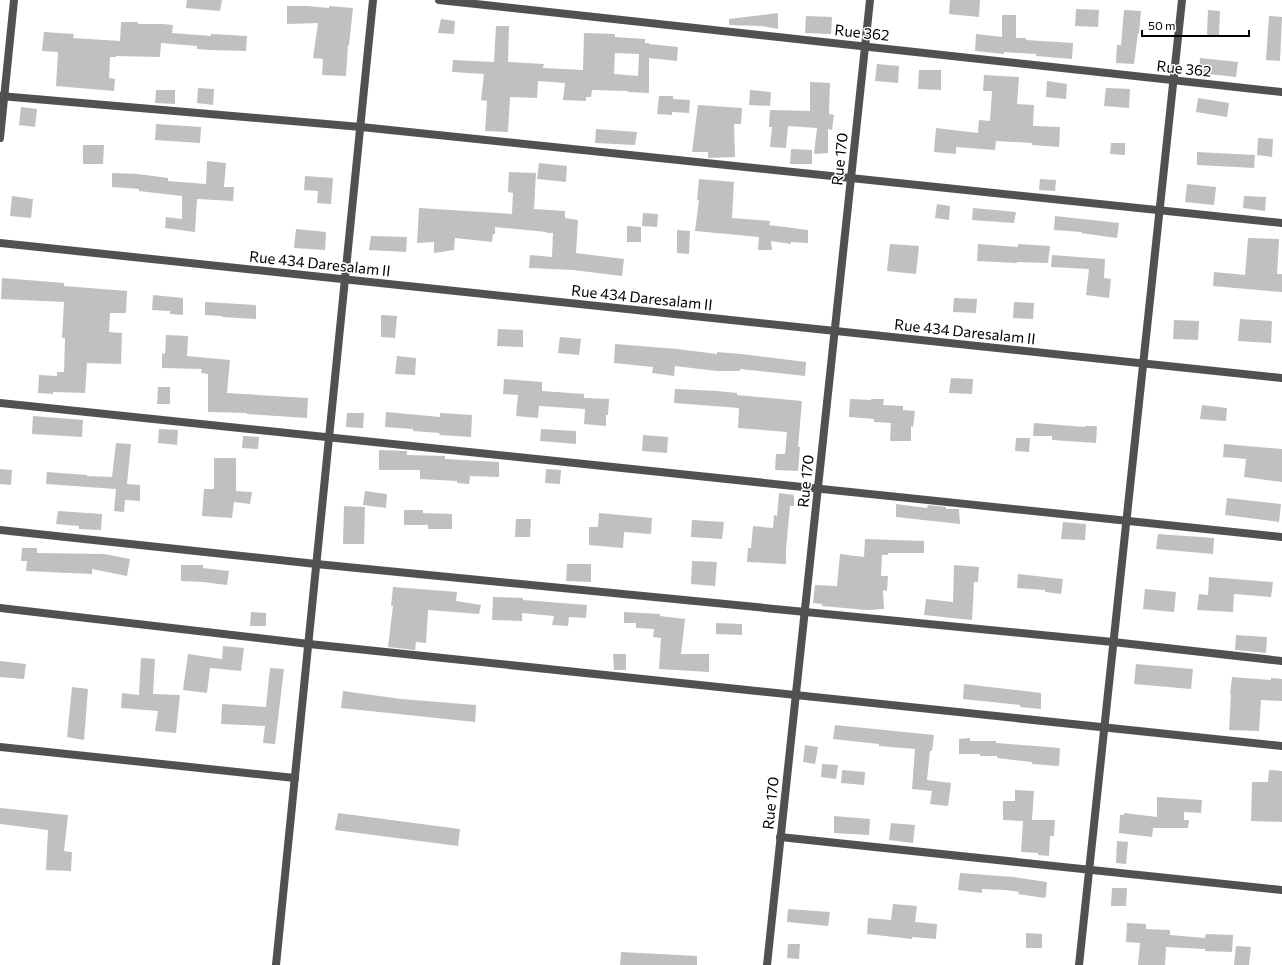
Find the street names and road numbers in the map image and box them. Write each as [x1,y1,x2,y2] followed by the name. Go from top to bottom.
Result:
[834,20,890,44] street label: Rue 362
[1156,56,1212,80] street label: Rue 362
[827,132,851,186] street label: Rue 170
[249,247,391,279] street label: Rue 434 Daresalam II
[571,281,713,313] street label: Rue 434 Daresalam II
[894,315,1036,347] street label: Rue 434 Daresalam II
[793,454,817,508] street label: Rue 170
[758,776,782,830] street label: Rue 170

